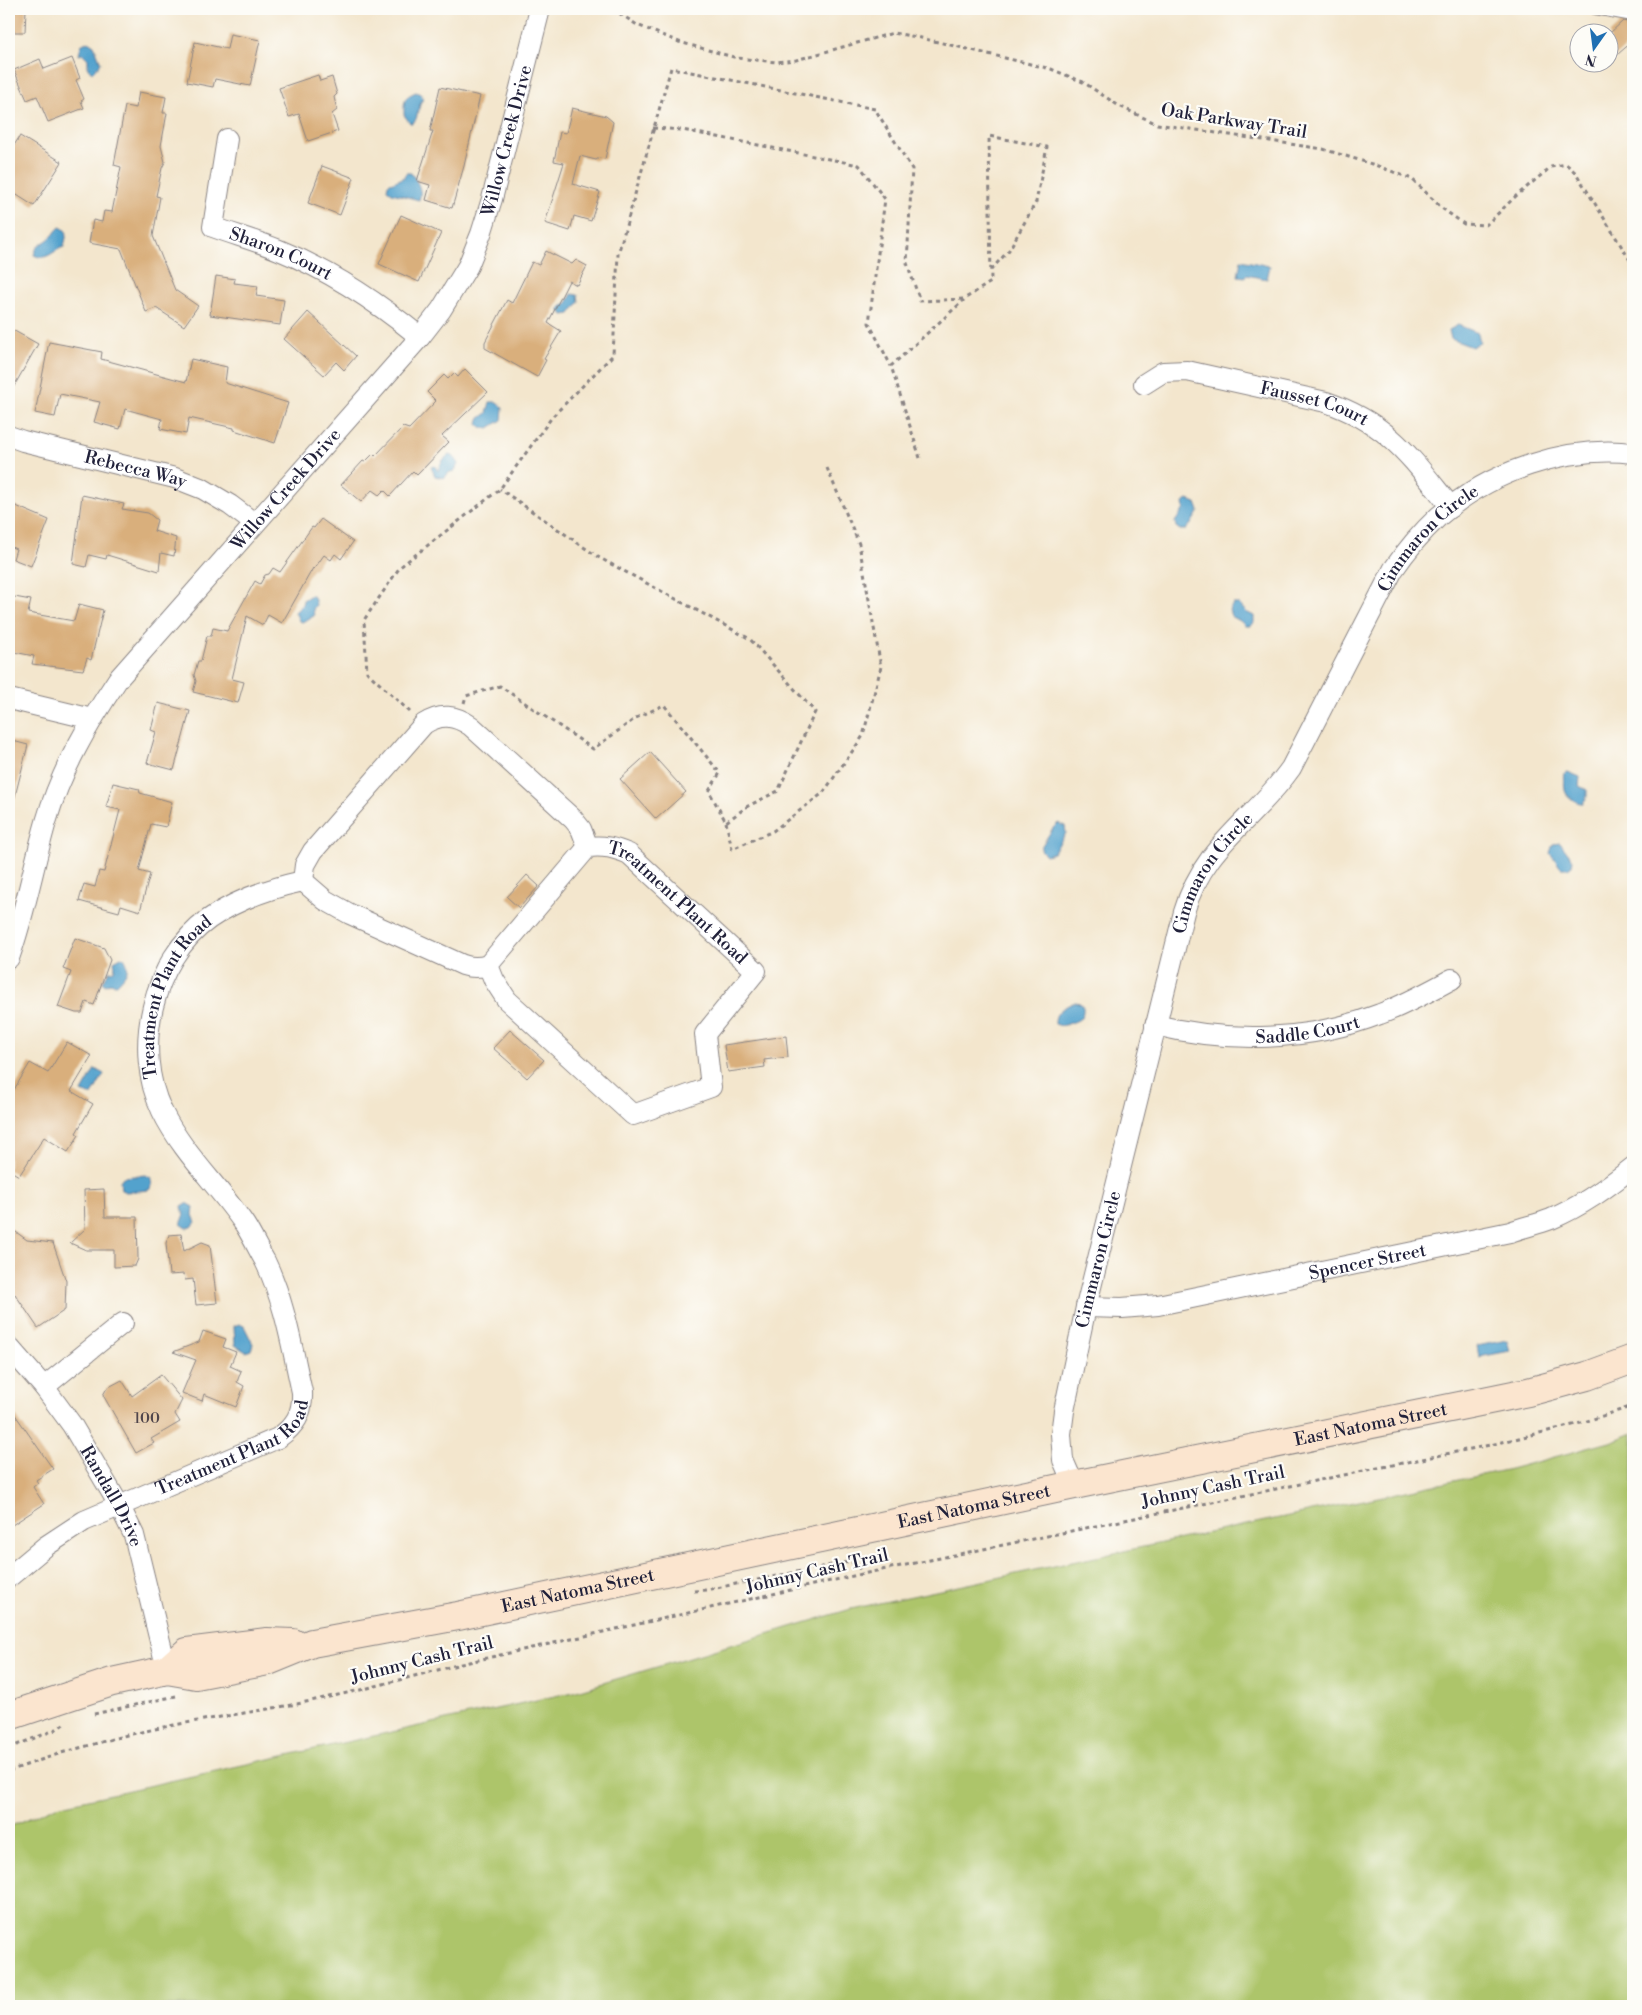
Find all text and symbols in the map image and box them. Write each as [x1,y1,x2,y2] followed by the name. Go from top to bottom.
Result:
[1570,22,1620,72] north arrow
[1584,50,1599,70] text: N
[475,63,537,220] street label: Willow Creek Drive
[1159,98,1309,144] street label: Oak Parkway Trail
[226,222,337,285] street label: Sharon Court
[1258,376,1374,431] street label: Fausset Court
[225,423,346,556] street label: Willow Creek Drive
[82,445,191,493] street label: Rebecca Way
[1372,479,1483,596] street label: Cimmaron Circle
[1168,807,1258,936] street label: Cimmaron Circle
[605,836,753,970] street label: Treatment Plant Road
[137,909,217,1081] street label: Treatment Plant Road
[1255,1010,1363,1049] street label: Saddle Court
[1070,1188,1126,1330] street label: Cimmaron Circle
[1307,1238,1429,1285] street label: Spencer Street
[152,1397,314,1501] street label: Treatment Plant Road
[1292,1397,1450,1451] street label: East Natoma Street
[134,1409,160,1428] house number: 100
[75,1441,148,1549] street label: Randall Drive
[1138,1460,1287,1514] street label: Johnny Cash Trail
[895,1479,1053,1534] street label: East Natoma Street
[742,1543,891,1599] street label: Johnny Cash Trail
[499,1563,657,1618] street label: East Natoma Street
[347,1631,496,1689] street label: Johnny Cash Trail

